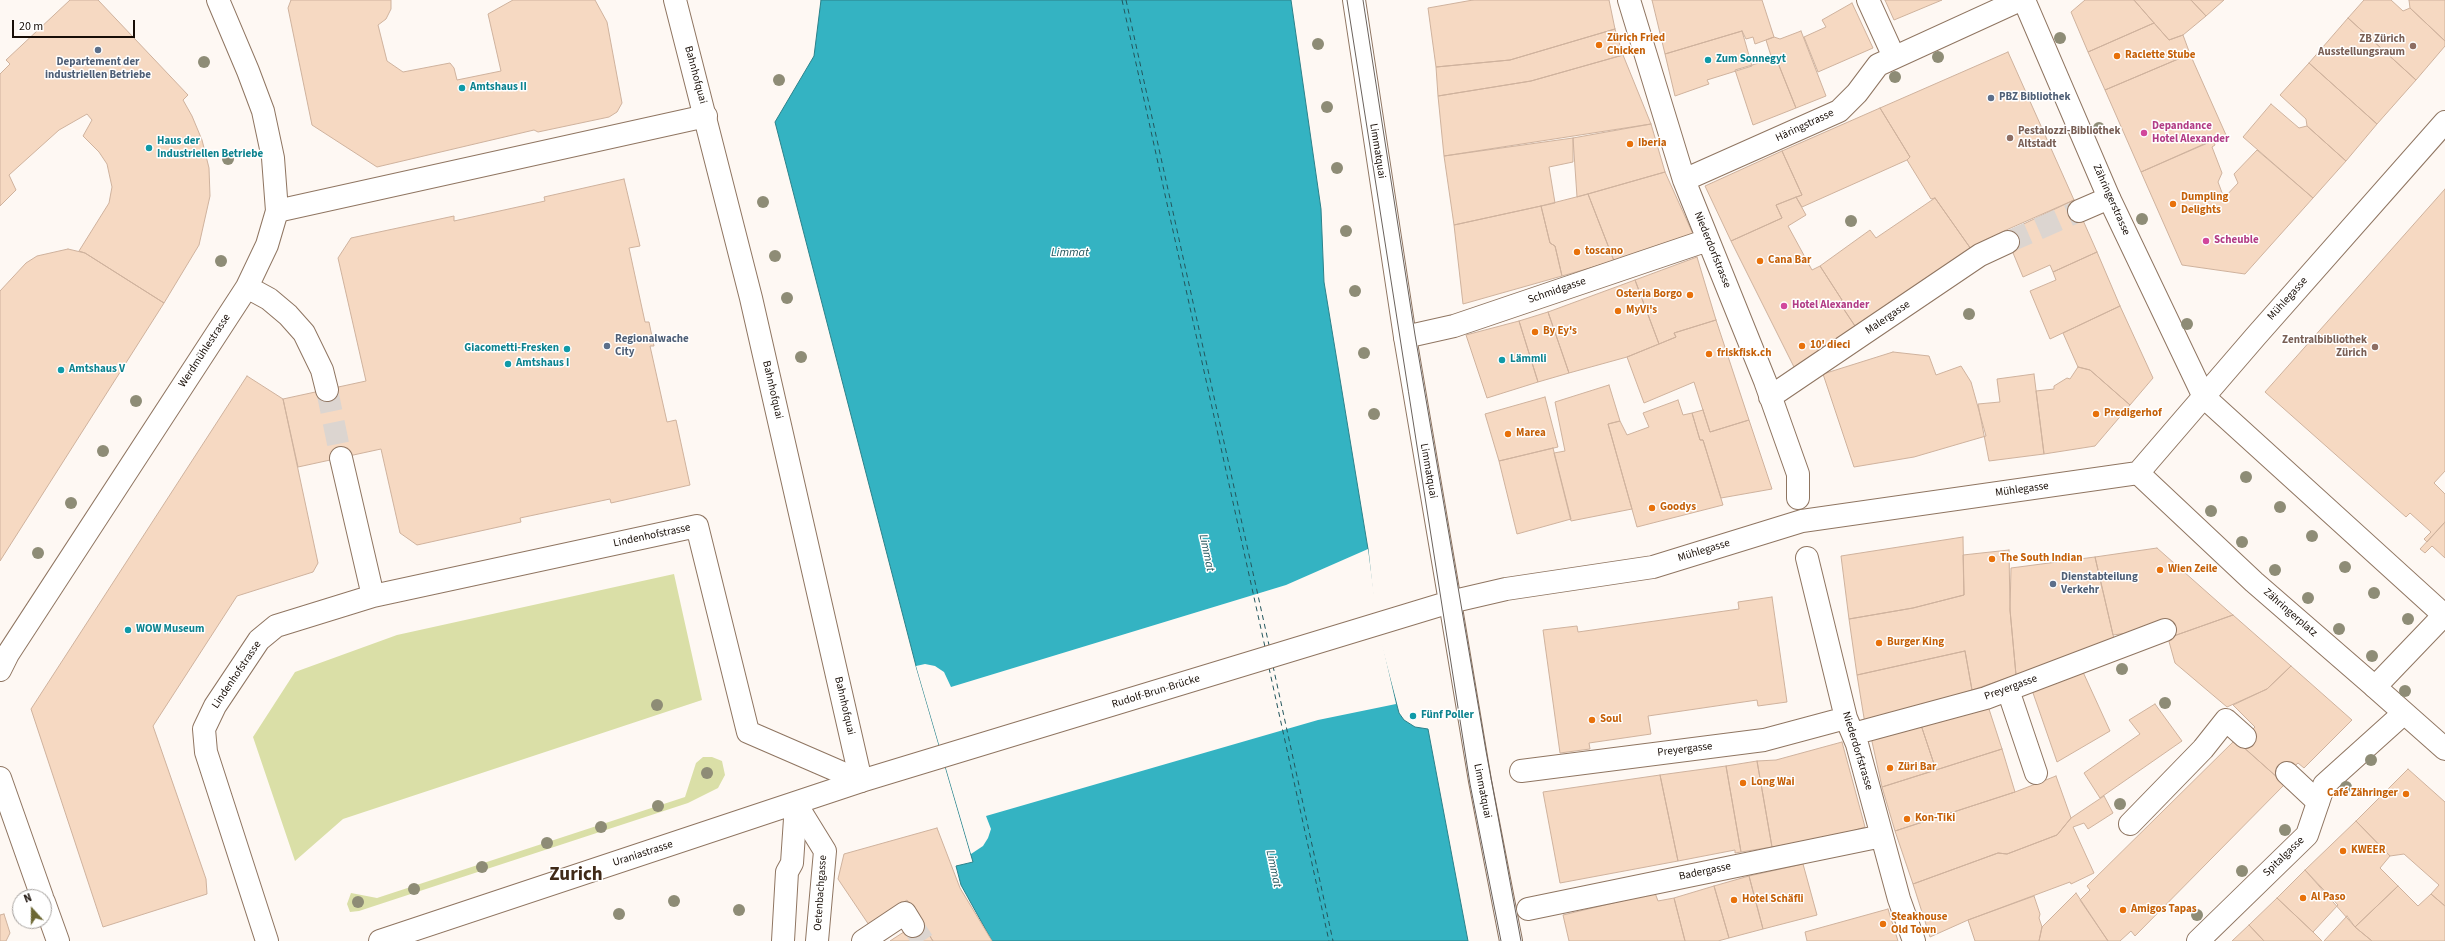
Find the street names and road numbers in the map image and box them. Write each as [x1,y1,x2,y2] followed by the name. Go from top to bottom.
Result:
[681,45,709,105] street label: Bahnhofquai
[1774,107,1836,145] street label: Häringstrasse
[1366,123,1388,179] street label: Limmatquai
[2089,162,2133,238] street label: Zähringerstrasse
[1691,210,1733,290] street label: Niederdorfstrasse
[1526,275,1588,307] street label: Schmidgasse
[2265,275,2311,323] street label: Mühlegasse
[1863,298,1913,338] street label: Malergasse
[176,312,234,390] street label: Werdmühlestrasse
[759,360,785,420] street label: Bahnhofquai
[1417,442,1439,500] street label: Limmatquai
[1994,480,2050,500] street label: Mühlegasse
[612,521,692,551] street label: Lindenhofstrasse
[1676,537,1732,565] street label: Mühlegasse
[2260,586,2320,640] street label: Zähringerplatz
[210,639,264,711] street label: Lindenhofstrasse
[1110,672,1202,712] street label: Rudolf-Brun-Brücke
[1983,672,2039,704] street label: Preyergasse
[831,676,857,736] street label: Bahnhofquai
[1839,710,1875,792] street label: Niederdorfstrasse
[1657,740,1713,760] street label: Preyergasse
[1470,762,1494,820] street label: Limmatquai
[2261,834,2307,880] street label: Spitalgasse
[611,838,675,870] street label: Uraniastrasse
[812,855,830,931] street label: Oetenbachgasse
[1678,860,1732,884] street label: Badergasse

